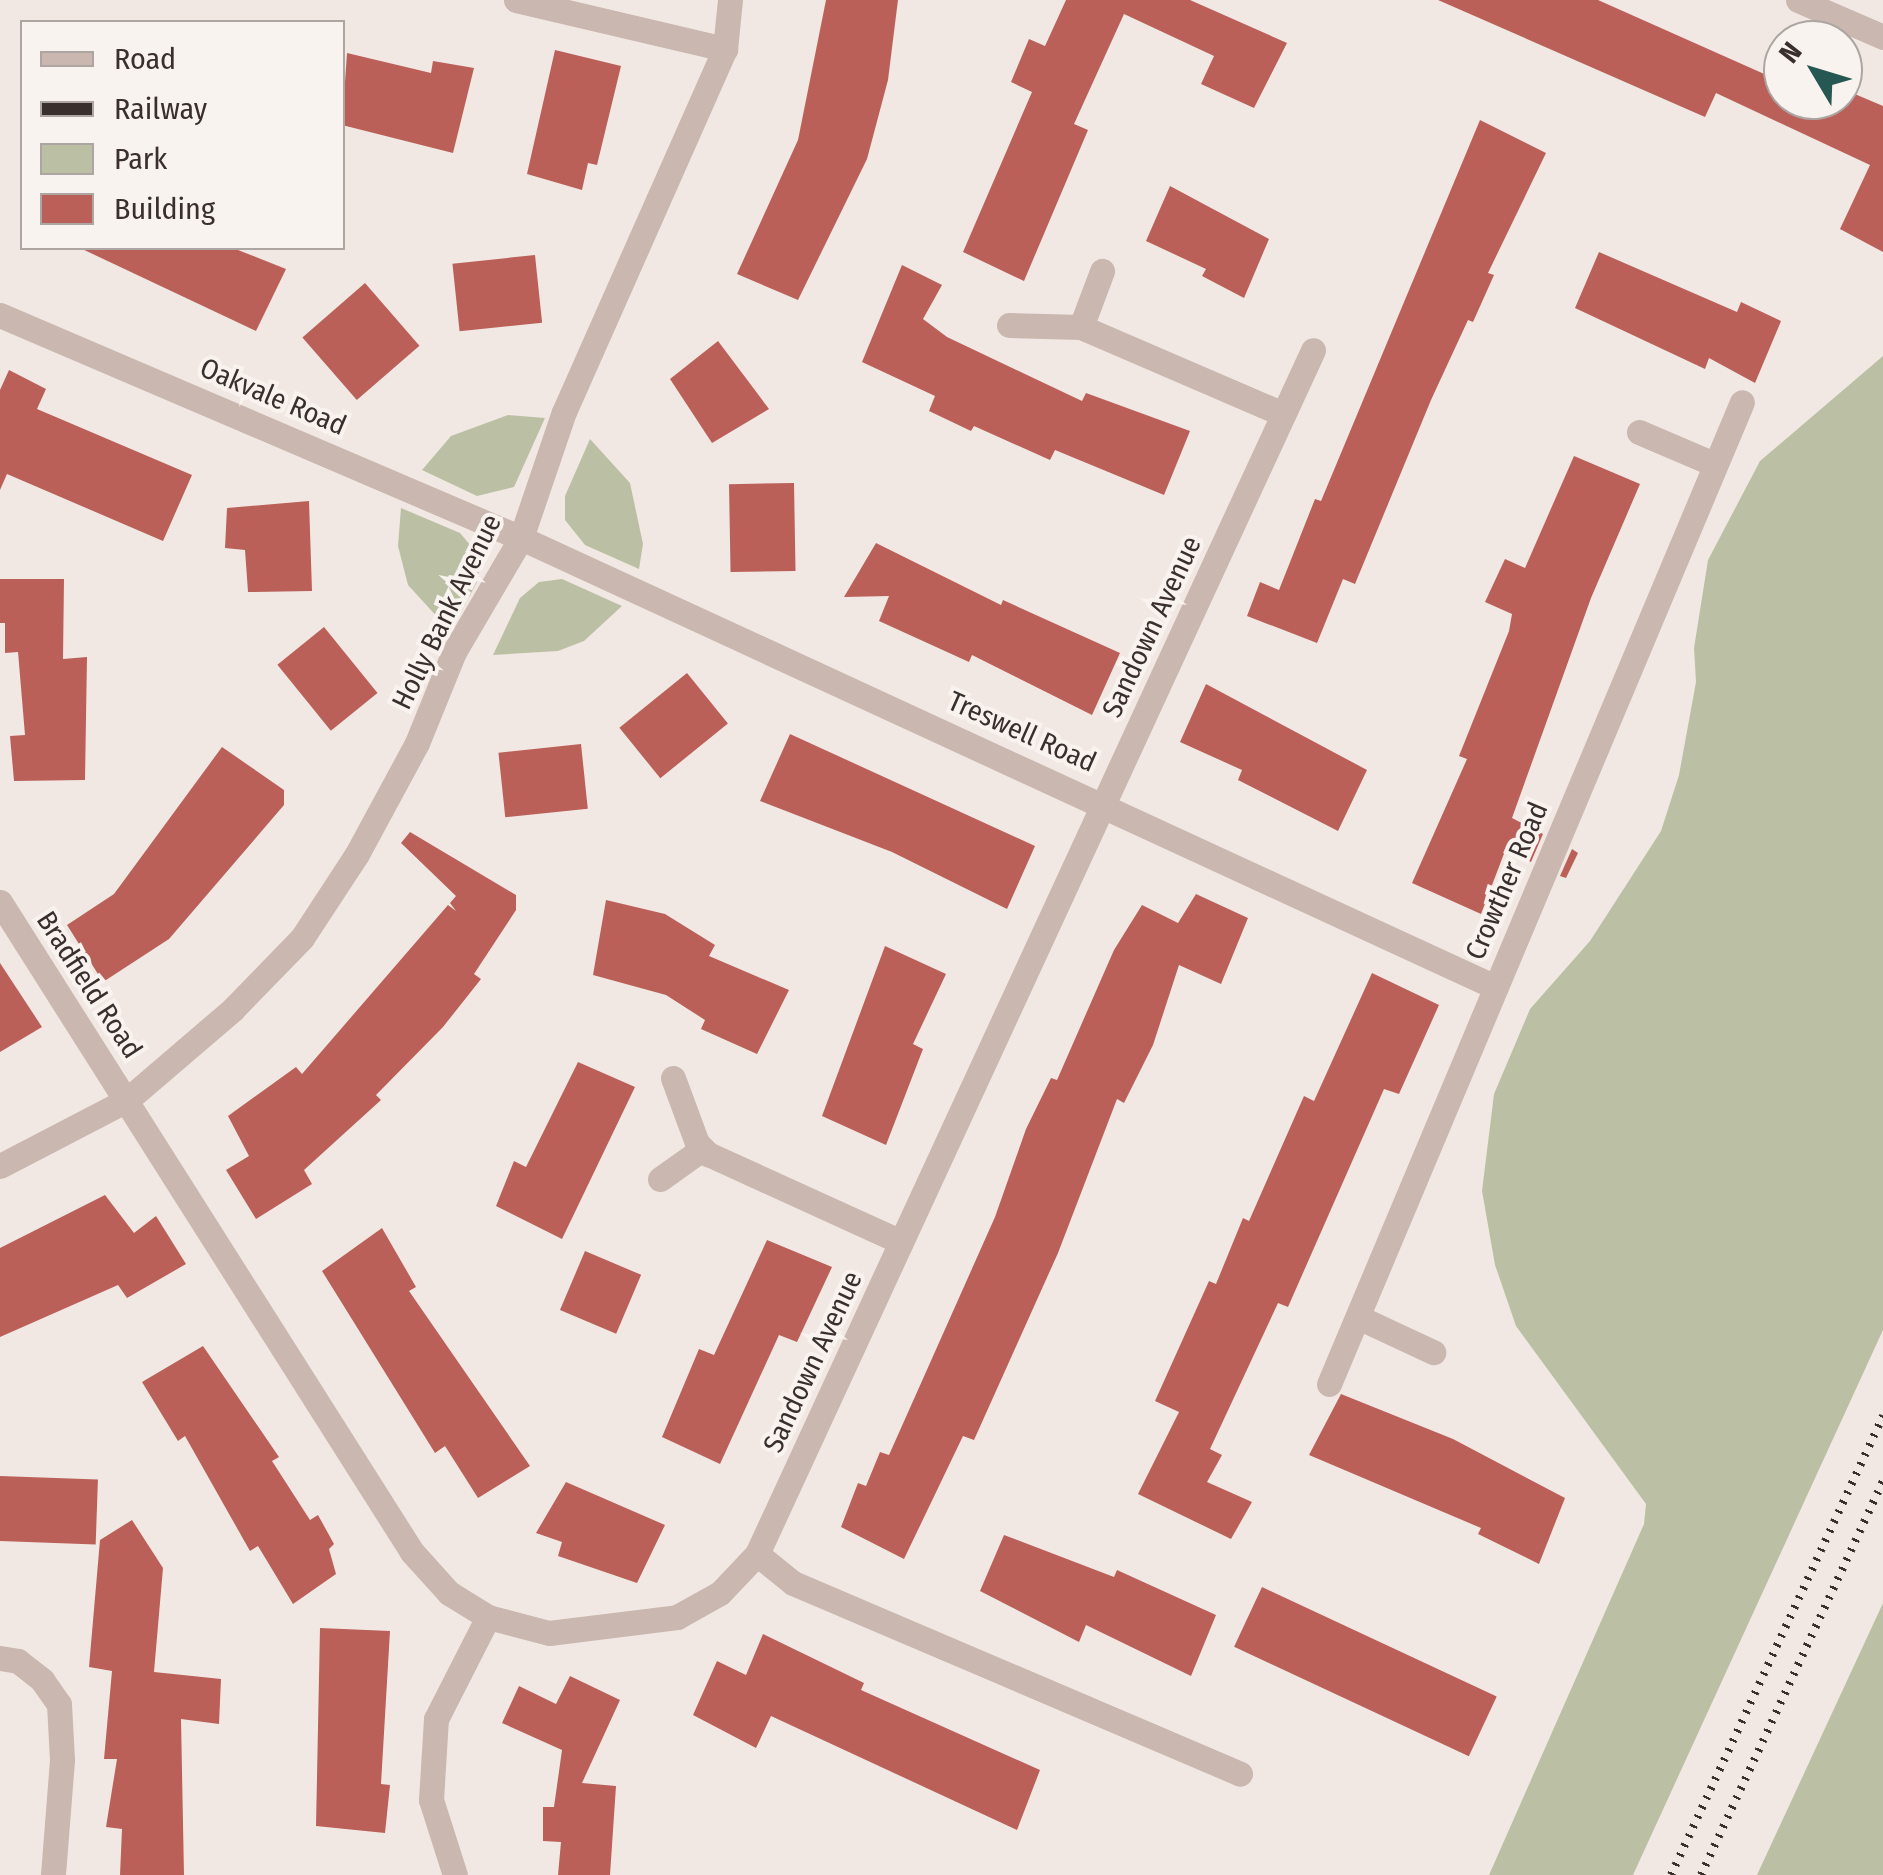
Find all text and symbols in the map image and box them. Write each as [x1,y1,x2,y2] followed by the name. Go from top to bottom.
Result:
[20,20,345,250] legend
[1763,20,1863,120] north arrow
[1772,36,1809,69] text: N
[114,41,176,77] text: Road
[114,91,207,127] text: Railway
[114,141,167,177] text: Park
[114,191,215,227] text: Building
[195,351,351,443] street label: Oakvale Road
[385,509,509,715] street label: Holly Bank Avenue
[1095,531,1209,723] street label: Sandown Avenue
[943,684,1101,780] street label: Treswell Road
[1459,797,1555,965] street label: Crowther Road
[29,905,149,1065] street label: Bradfield Road
[756,1266,870,1458] street label: Sandown Avenue

